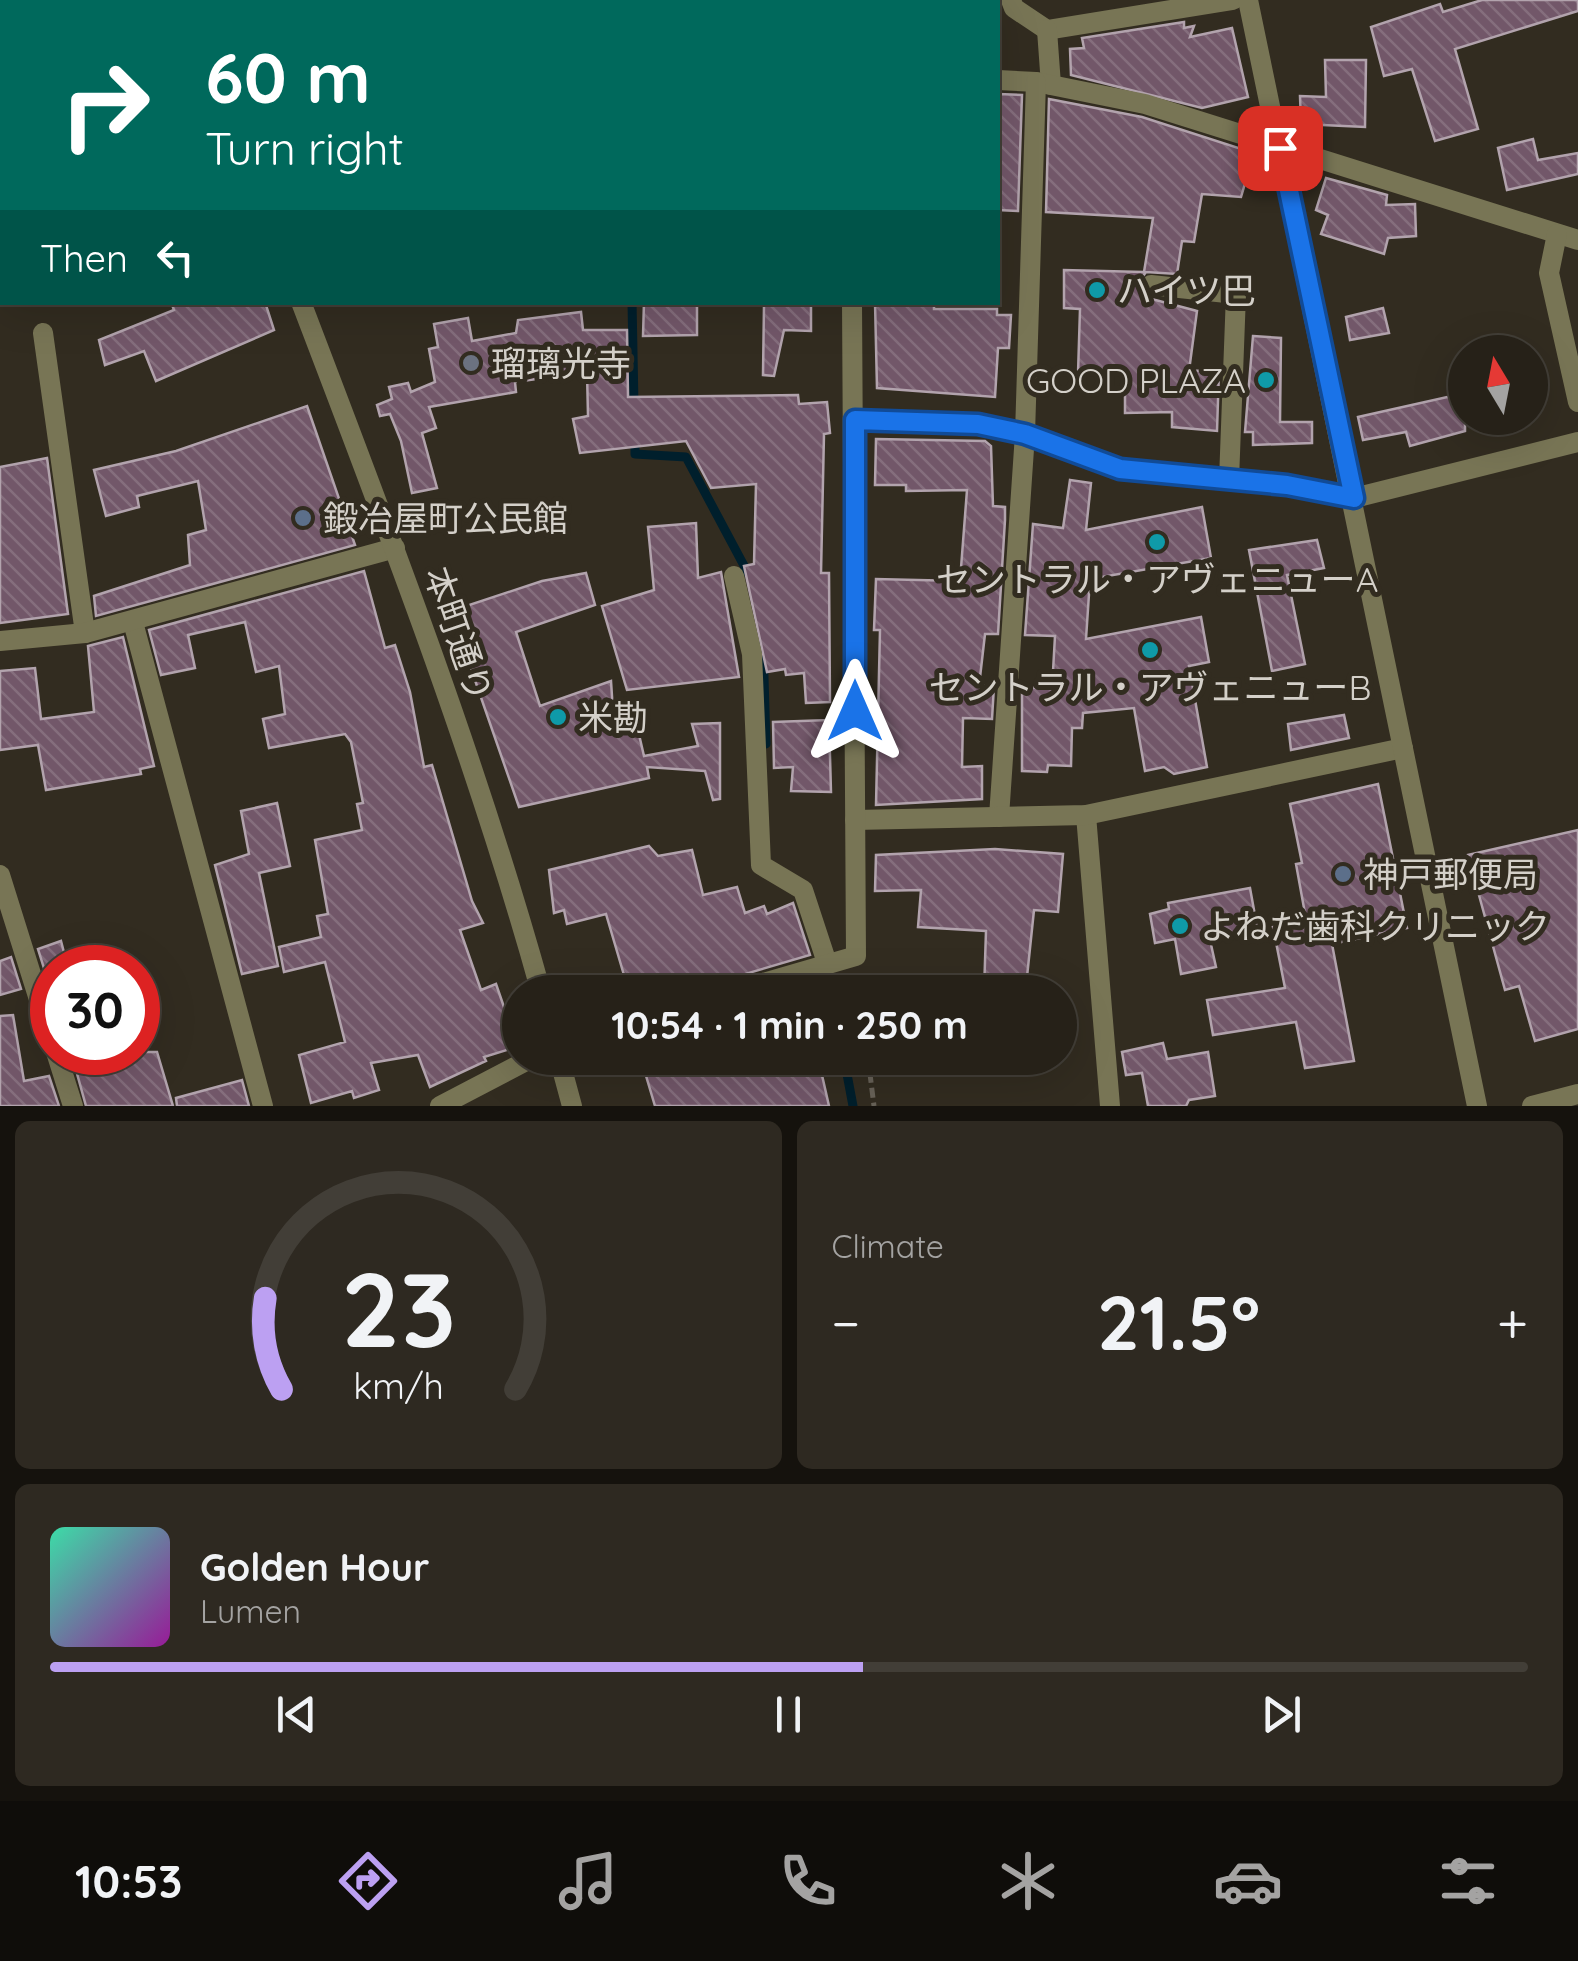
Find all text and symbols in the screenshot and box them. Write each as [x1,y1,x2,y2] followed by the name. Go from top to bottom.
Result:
[205,33,371,121] text: 60 m
[40,40,170,170] icon: right
[1238,106,1323,191] pin
[205,120,404,176] text: Turn right
[1253,121,1308,176] icon: arrive
[148,230,203,285] icon: left
[40,234,128,282] text: Then
[1117,268,1256,312] place label: ハイツ巴
[1086,279,1108,301] marker: ハイツ巴
[1448,335,1548,435] north arrow
[1448,335,1548,435] map controls
[491,341,631,385] place label: 瑠璃光寺
[460,352,482,374] marker: 瑠璃光寺
[1026,358,1246,402] place label: GOOD PLAZA
[1255,369,1277,391] marker: GOOD PLAZA
[323,496,568,540] place label: 鍛冶屋町公民館
[292,507,314,529] marker: 鍛冶屋町公民館
[1146,531,1168,553] marker: セントラル・アヴェニューA
[936,557,1378,601] place label: セントラル・アヴェニューA
[415,561,503,707] street label: 本町通り
[1139,639,1161,661] marker: セントラル・アヴェニューB
[803,659,907,763] position arrow
[929,665,1371,709] place label: セントラル・アヴェニューB
[578,695,648,739] place label: 米勘
[547,706,569,728] marker: 米勘
[1363,852,1538,896] place label: 神戸郵便局
[1332,863,1354,885] marker: 神戸郵便局
[1200,904,1550,948] place label: よねだ歯科クリニック
[1169,915,1191,937] marker: よねだ歯科クリニック
[30,945,160,1075] speed limit sign: 30
[611,1001,968,1049] text: 10:54 · 1 min · 250 m
[832,1226,944,1266] text: Climate
[341,1243,456,1373] text: 23
[1097,1275,1260,1369] text: 21.5°
[832,1288,860,1357] text: −
[1497,1288,1528,1357] text: +
[353,1363,444,1408] text: km/h
[200,1543,429,1591] text: Golden Hour
[200,1591,301,1631] text: Lumen
[269,1687,324,1742] icon: previous
[761,1687,816,1742] icon: pause
[1254,1687,1309,1742] icon: next
[333,1846,403,1916] icon: directions
[553,1846,623,1916] icon: music
[773,1846,843,1916] icon: phone
[993,1846,1063,1916] icon: climate
[1213,1846,1283,1916] icon: car
[1433,1846,1503,1916] icon: filters
[75,1853,183,1909] text: 10:53

